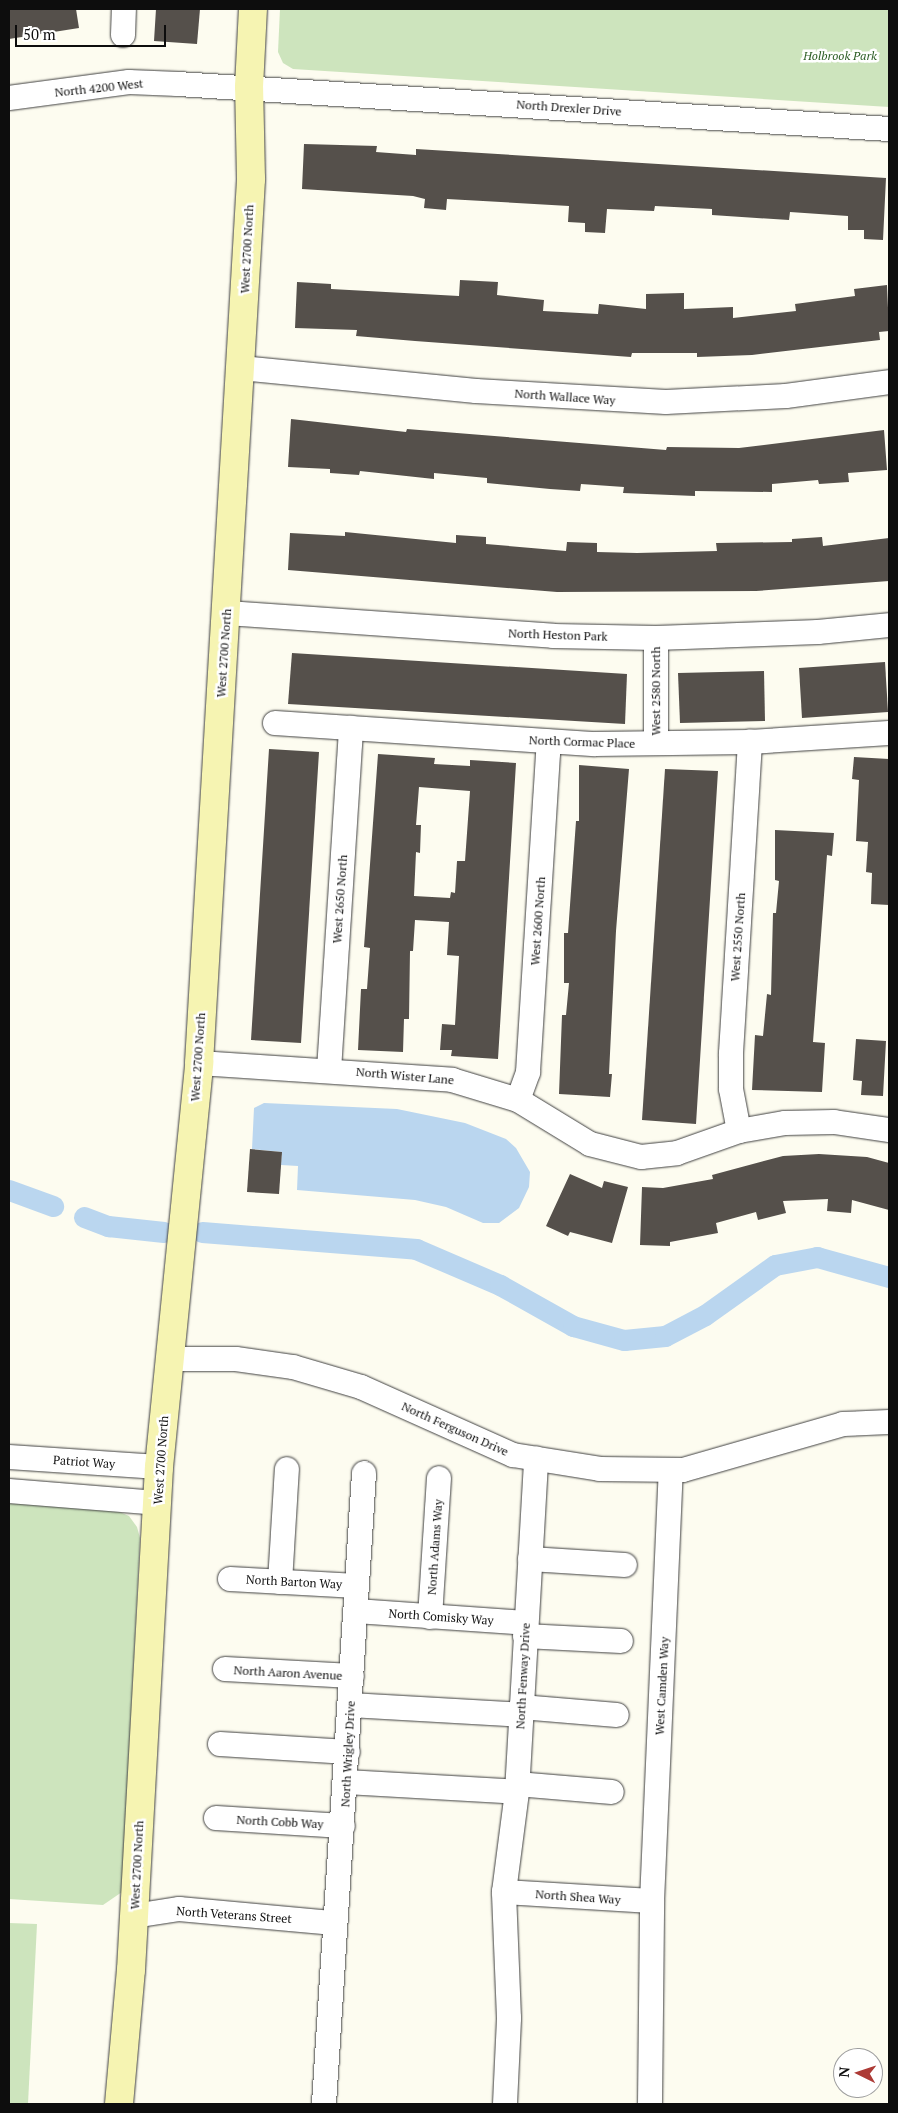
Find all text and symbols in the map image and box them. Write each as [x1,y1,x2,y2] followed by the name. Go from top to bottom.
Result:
[18,15,169,47] scale bar
[23,24,56,44] text: 50 m
[803,49,877,63] park label: Holbrook Park
[54,76,144,100] street label: North 4200 West
[516,97,622,119] street label: North Drexler Drive
[237,204,257,294] street label: West 2700 North
[514,386,616,408] street label: North Wallace Way
[214,608,234,698] street label: West 2700 North
[508,626,608,644] street label: North Heston Park
[649,646,663,736] street label: West 2580 North
[529,733,635,751] street label: North Cormac Place
[330,854,350,944] street label: West 2650 North
[528,876,548,966] street label: West 2600 North
[728,892,748,982] street label: West 2550 North
[188,1012,208,1102] street label: West 2700 North
[355,1065,455,1087] street label: North Wister Lane
[399,1399,511,1459] street label: North Ferguson Drive
[151,1415,171,1505] street label: West 2700 North
[52,1453,116,1471] street label: Patriot Way
[424,1498,446,1596] street label: North Adams Way
[246,1572,342,1592] street label: North Barton Way
[388,1606,494,1628] street label: North Comisky Way
[513,1622,533,1730] street label: North Fenway Drive
[652,1636,672,1736] street label: West Camden Way
[233,1663,343,1683] street label: North Aaron Avenue
[338,1700,358,1808] street label: North Wrigley Drive
[236,1813,324,1831] street label: North Cobb Way
[127,1820,147,1910] street label: West 2700 North
[535,1887,621,1907] street label: North Shea Way
[176,1904,292,1926] street label: North Veterans Street
[833,2048,883,2098] north arrow
[834,2066,853,2078] text: N

